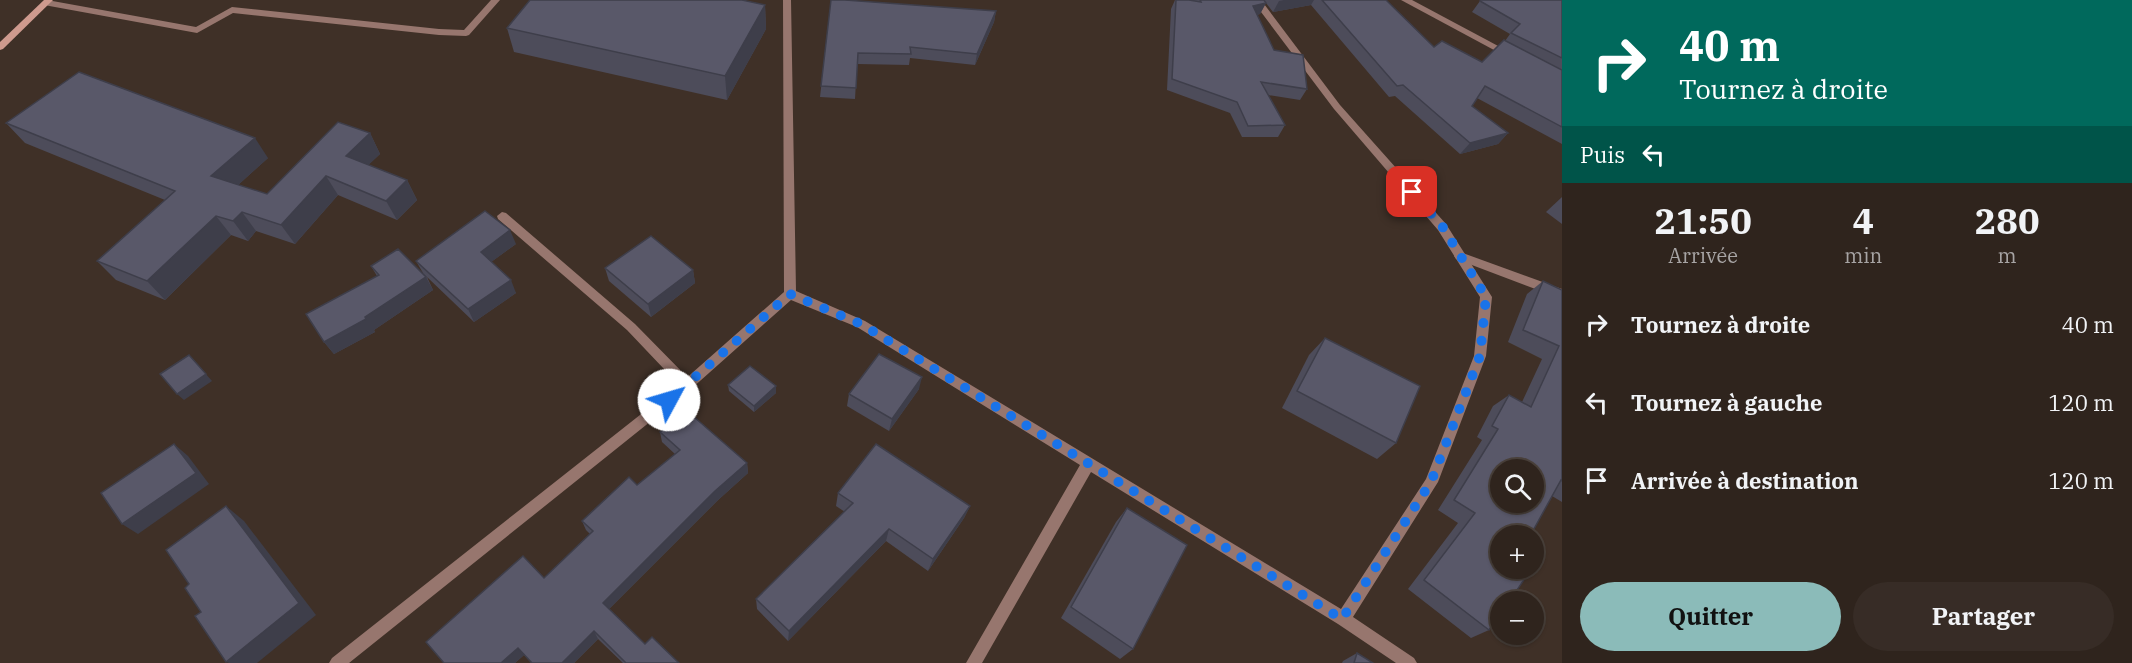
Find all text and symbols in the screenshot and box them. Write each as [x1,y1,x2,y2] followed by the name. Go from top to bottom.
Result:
[1679,18,1780,73] text: 40 m
[1580,24,1658,102] icon: right
[1679,71,1888,106] text: Tournez à droite
[1637,138,1670,171] icon: left
[1580,140,1625,169] text: Puis
[1386,166,1437,217] pin
[1395,175,1428,208] icon: arrive
[1654,197,1752,244] text: 21:50
[1852,197,1874,244] text: 4
[1975,197,2040,244] text: 280
[1668,242,1738,269] text: Arrivée
[1844,242,1882,269] text: min
[1998,242,2017,269] text: m
[1580,308,1613,341] icon: right
[1631,310,1810,339] text: Tournez à droite
[2062,310,2114,339] text: 40 m
[637,368,701,432] position arrow
[1580,386,1613,419] icon: left
[1631,388,1822,417] text: Tournez à gauche
[2048,388,2114,417] text: 120 m
[1490,459,1544,645] map controls
[1490,459,1544,513] button: search
[1580,464,1613,497] icon: arrive
[1631,466,1859,495] text: Arrivée à destination
[2048,466,2114,495] text: 120 m
[1490,525,1544,579] button: +
[1580,582,1841,651] button: Quitter
[1853,582,2114,651] button: Partager
[1490,591,1544,645] button: −

